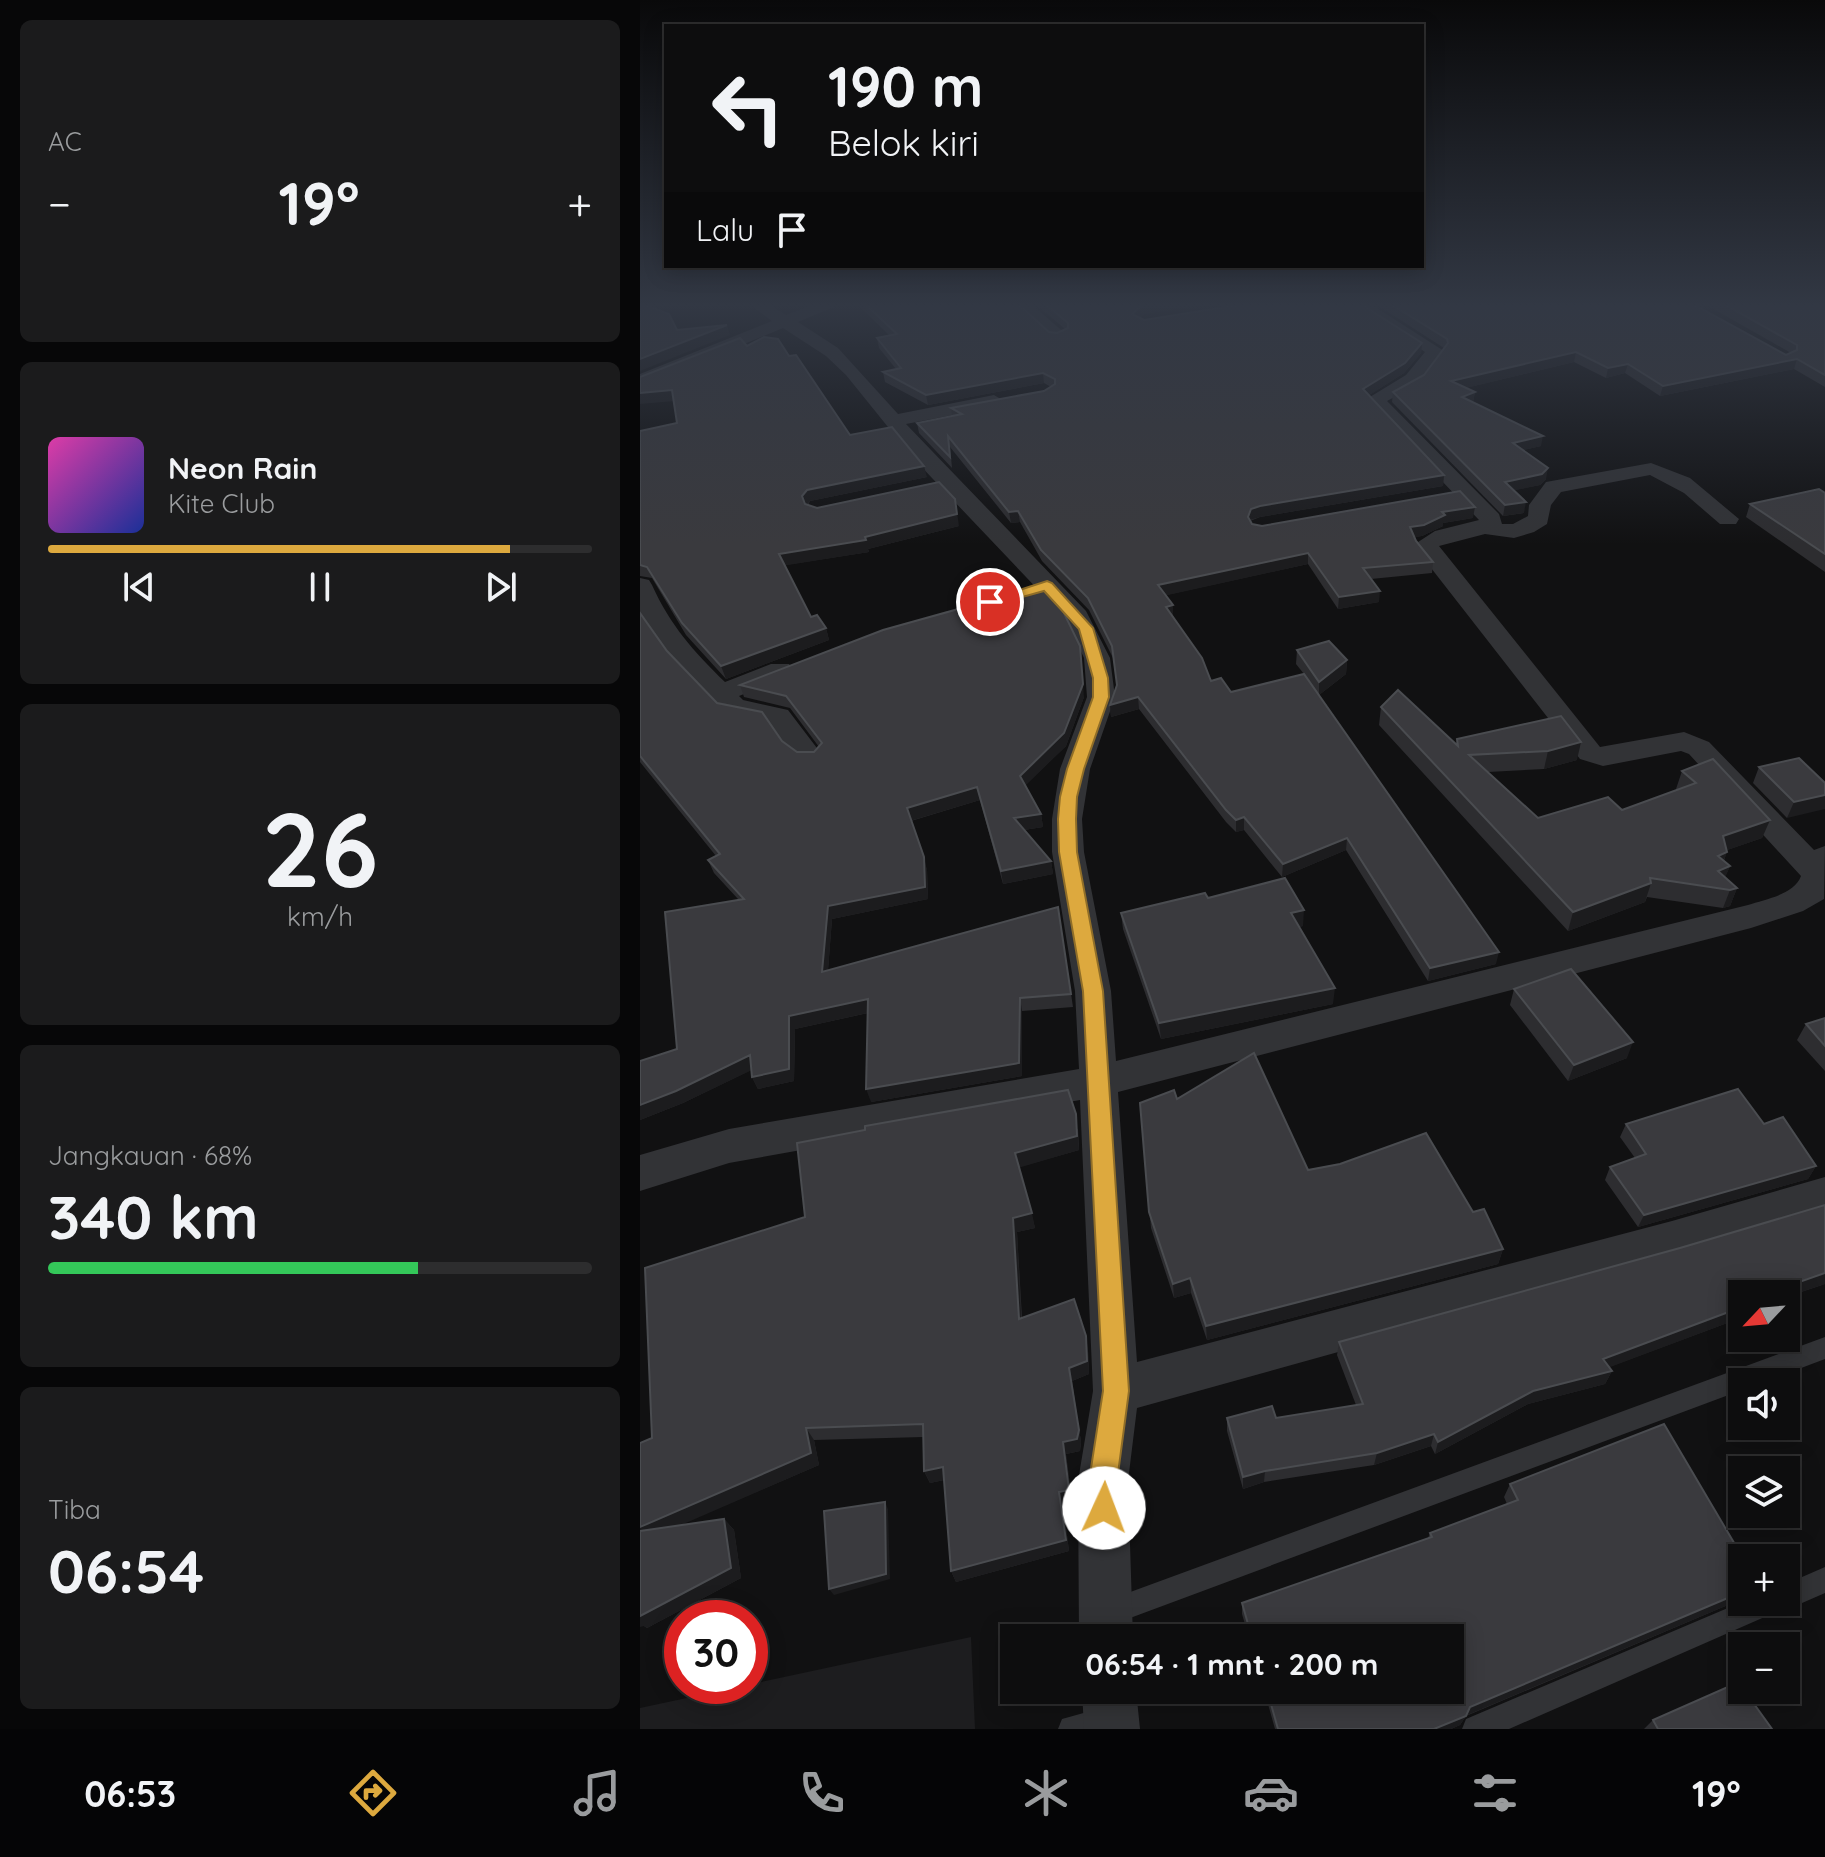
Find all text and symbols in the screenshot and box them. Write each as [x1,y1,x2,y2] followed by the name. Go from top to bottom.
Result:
[828,51,983,121] text: 190 m
[696,56,800,160] icon: left
[828,120,979,165] text: Belok kiri
[48,125,82,158] text: AC
[279,165,360,240] text: 19°
[48,176,71,231] text: −
[567,176,592,231] text: +
[770,208,814,252] icon: arrive
[696,211,754,249] text: Lalu
[168,449,317,487] text: Neon Rain
[168,487,275,520] text: Kite Club
[117,565,161,609] icon: previous
[298,565,342,609] icon: pause
[479,565,523,609] icon: next
[956,568,1024,636] pin
[968,580,1012,624] icon: arrive
[262,783,378,913] text: 26
[287,900,353,933] text: km/h
[48,1139,252,1172] text: Jangkauan · 68%
[48,1179,259,1254] text: 340 km
[1728,1280,1800,1352] north arrow
[1728,1280,1800,1704] map controls
[1728,1368,1800,1440] button: sound
[1728,1456,1800,1528] button: layers
[1062,1466,1146,1550] position arrow
[48,1493,101,1526] text: Tiba
[48,1533,204,1608] text: 06:54
[1728,1544,1800,1616] button: +
[664,1600,768,1704] speed limit sign: 30
[1728,1632,1800,1704] button: −
[1086,1645,1378,1683] text: 06:54 · 1 mnt · 200 m
[345,1765,401,1821] icon: directions
[569,1765,625,1821] icon: music
[794,1765,850,1821] icon: phone
[1018,1765,1074,1821] icon: climate
[1243,1765,1299,1821] icon: car
[1467,1765,1523,1821] icon: filters
[84,1771,176,1816] text: 06:53
[1692,1771,1741,1816] text: 19°

